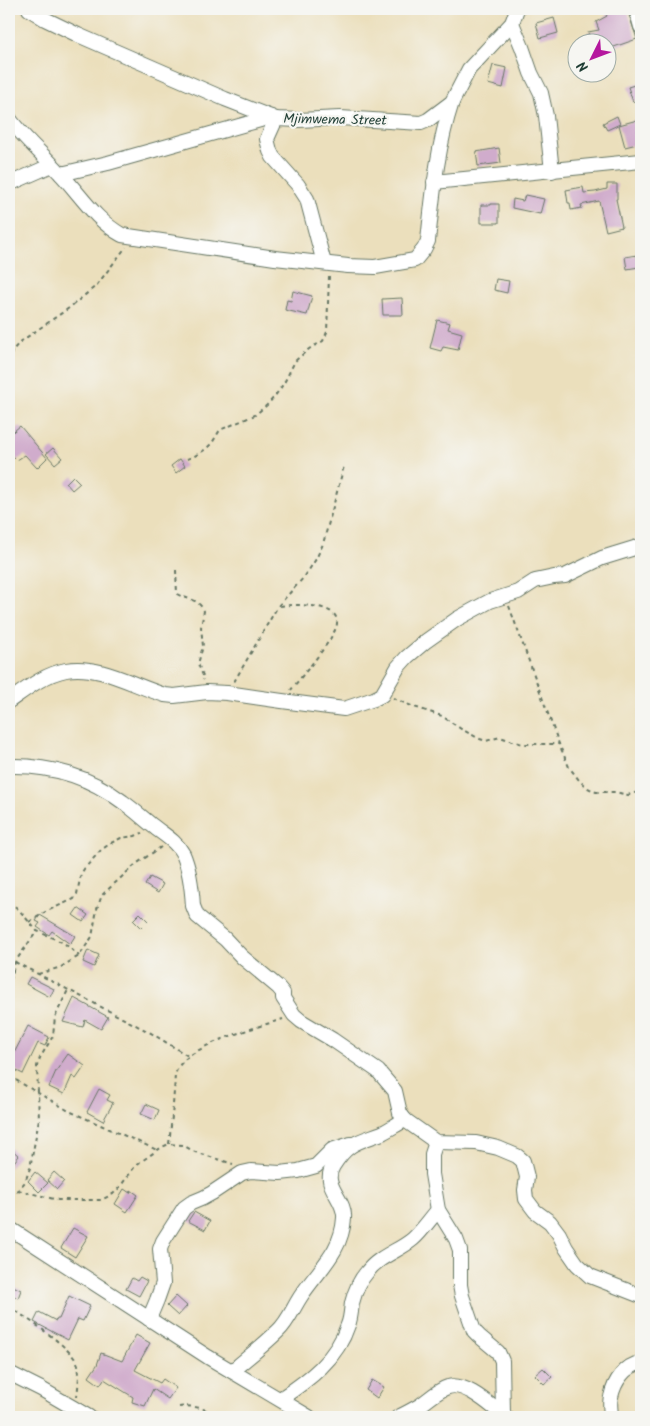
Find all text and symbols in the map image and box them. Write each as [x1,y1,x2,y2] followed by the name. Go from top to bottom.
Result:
[568,32,618,82] north arrow
[572,55,594,77] text: N
[283,108,388,132] street label: Mjimwema Street

